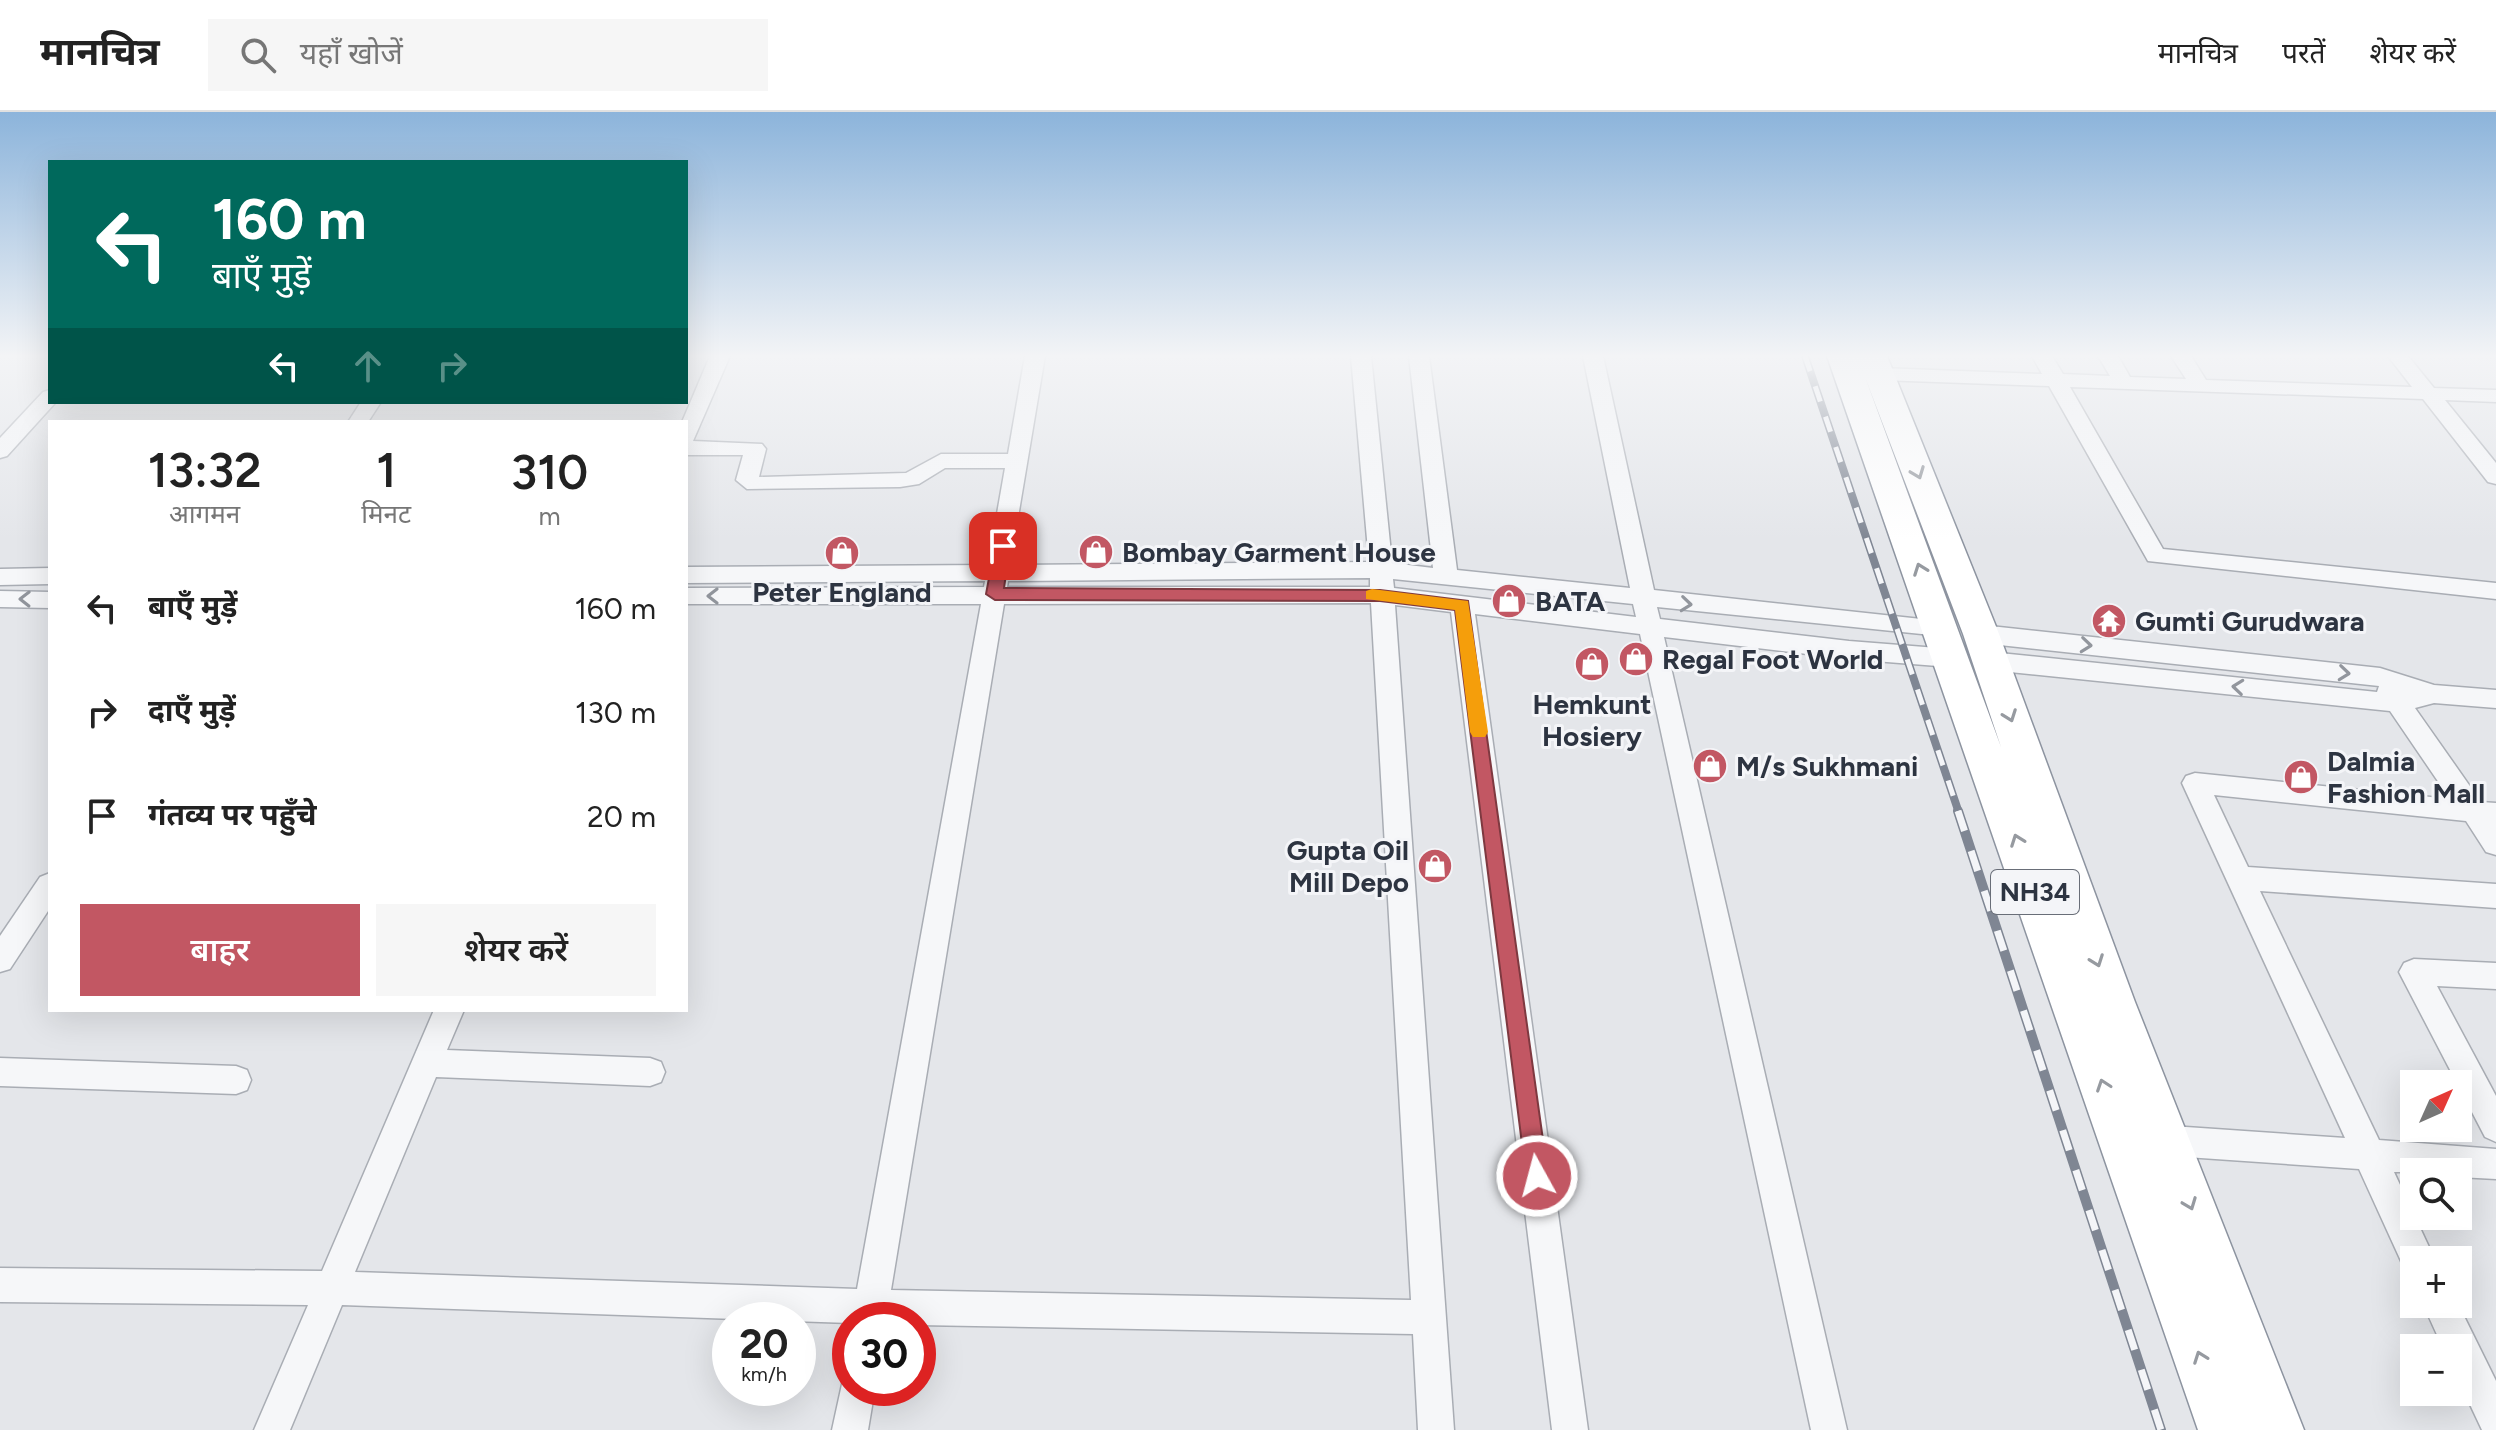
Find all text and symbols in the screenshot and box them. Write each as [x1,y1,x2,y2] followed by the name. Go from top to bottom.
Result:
[208,19,768,91] search box
[40,29,160,75] text: मानचित्र
[236,33,280,77] icon: search
[300,35,403,72] text: यहाँ खोजें
[2158,36,2238,70] text: मानचित्र
[2282,36,2325,70] text: परतें
[2369,36,2456,70] text: शेयर करें
[212,186,367,253] text: 160 m
[80,192,184,296] icon: left
[212,254,311,297] text: बाएँ मुड़ें
[262,344,306,388] icon: left
[346,344,390,388] icon: ahead
[430,344,474,388] icon: right
[148,441,262,499] text: 13:32
[376,441,396,499] text: 1
[511,443,588,501] text: 310
[1908,465,1925,479] one-way arrow
[169,498,240,530] text: आगमन
[361,498,411,530] text: मिनट
[538,500,561,532] text: m
[969,512,1037,580] pin
[981,524,1025,568] icon: arrive
[1077,533,1115,571] shop icon: Bombay Garment House
[823,534,861,572] shop icon: Peter England
[1122,535,1436,569] place label: Bombay Garment House
[1913,563,1929,577] one-way arrow
[752,575,932,609] place label: Peter England
[1490,582,1528,620] shop icon: BATA
[1535,584,1605,618] place label: BATA
[80,586,124,630] icon: left
[706,587,719,604] one-way arrow
[148,588,237,625] text: बाएँ मुड़ें
[18,590,31,608] one-way arrow
[574,590,656,627] text: 160 m
[1680,595,1693,612] one-way arrow
[2090,602,2128,640] temple icon: Gumti Gurudwara
[2135,604,2365,638] place label: Gumti Gurudwara
[2080,637,2093,654] one-way arrow
[1617,640,1655,678] shop icon: Regal Foot World
[1662,642,1883,676] place label: Regal Foot World
[1573,645,1611,683] shop icon: Hemkunt Hosiery
[2338,665,2351,682] one-way arrow
[2231,678,2244,695] one-way arrow
[1532,687,1652,753] place label: Hemkunt Hosiery
[80,690,124,734] icon: right
[148,692,236,729] text: दाएँ मुड़ें
[575,694,656,731] text: 130 m
[2000,708,2017,722] one-way arrow
[2327,744,2485,810] place label: Dalmia Fashion Mall
[1691,747,1729,785] shop icon: M/s Sukhmani
[1736,749,1918,783] place label: M/s Sukhmani
[2282,758,2320,796] shop icon: Dalmia Fashion Mall
[80,794,124,838] icon: arrive
[148,796,317,833] text: गंतव्य पर पहुँचे
[587,798,656,835] text: 20 m
[1287,833,1409,899] place label: Gupta Oil Mill Depo
[2010,834,2026,848] one-way arrow
[1416,847,1454,885] shop icon: Gupta Oil Mill Depo
[1991,870,2079,914] road number: NH34
[80,904,360,996] button: बाहर
[376,904,656,996] button: शेयर करें
[2087,953,2104,967] one-way arrow
[2400,1070,2472,1142] north arrow
[2400,1070,2472,1406] map controls
[2096,1079,2113,1093] one-way arrow
[1495,1134,1579,1218] position arrow
[2400,1158,2472,1230] button: search
[2180,1196,2197,1210] one-way arrow
[2400,1246,2472,1318] button: +
[832,1302,936,1406] speed limit sign: 30
[739,1320,789,1368] text: 20
[2400,1334,2472,1406] button: −
[2193,1350,2209,1364] one-way arrow
[741,1362,787,1386] text: km/h

